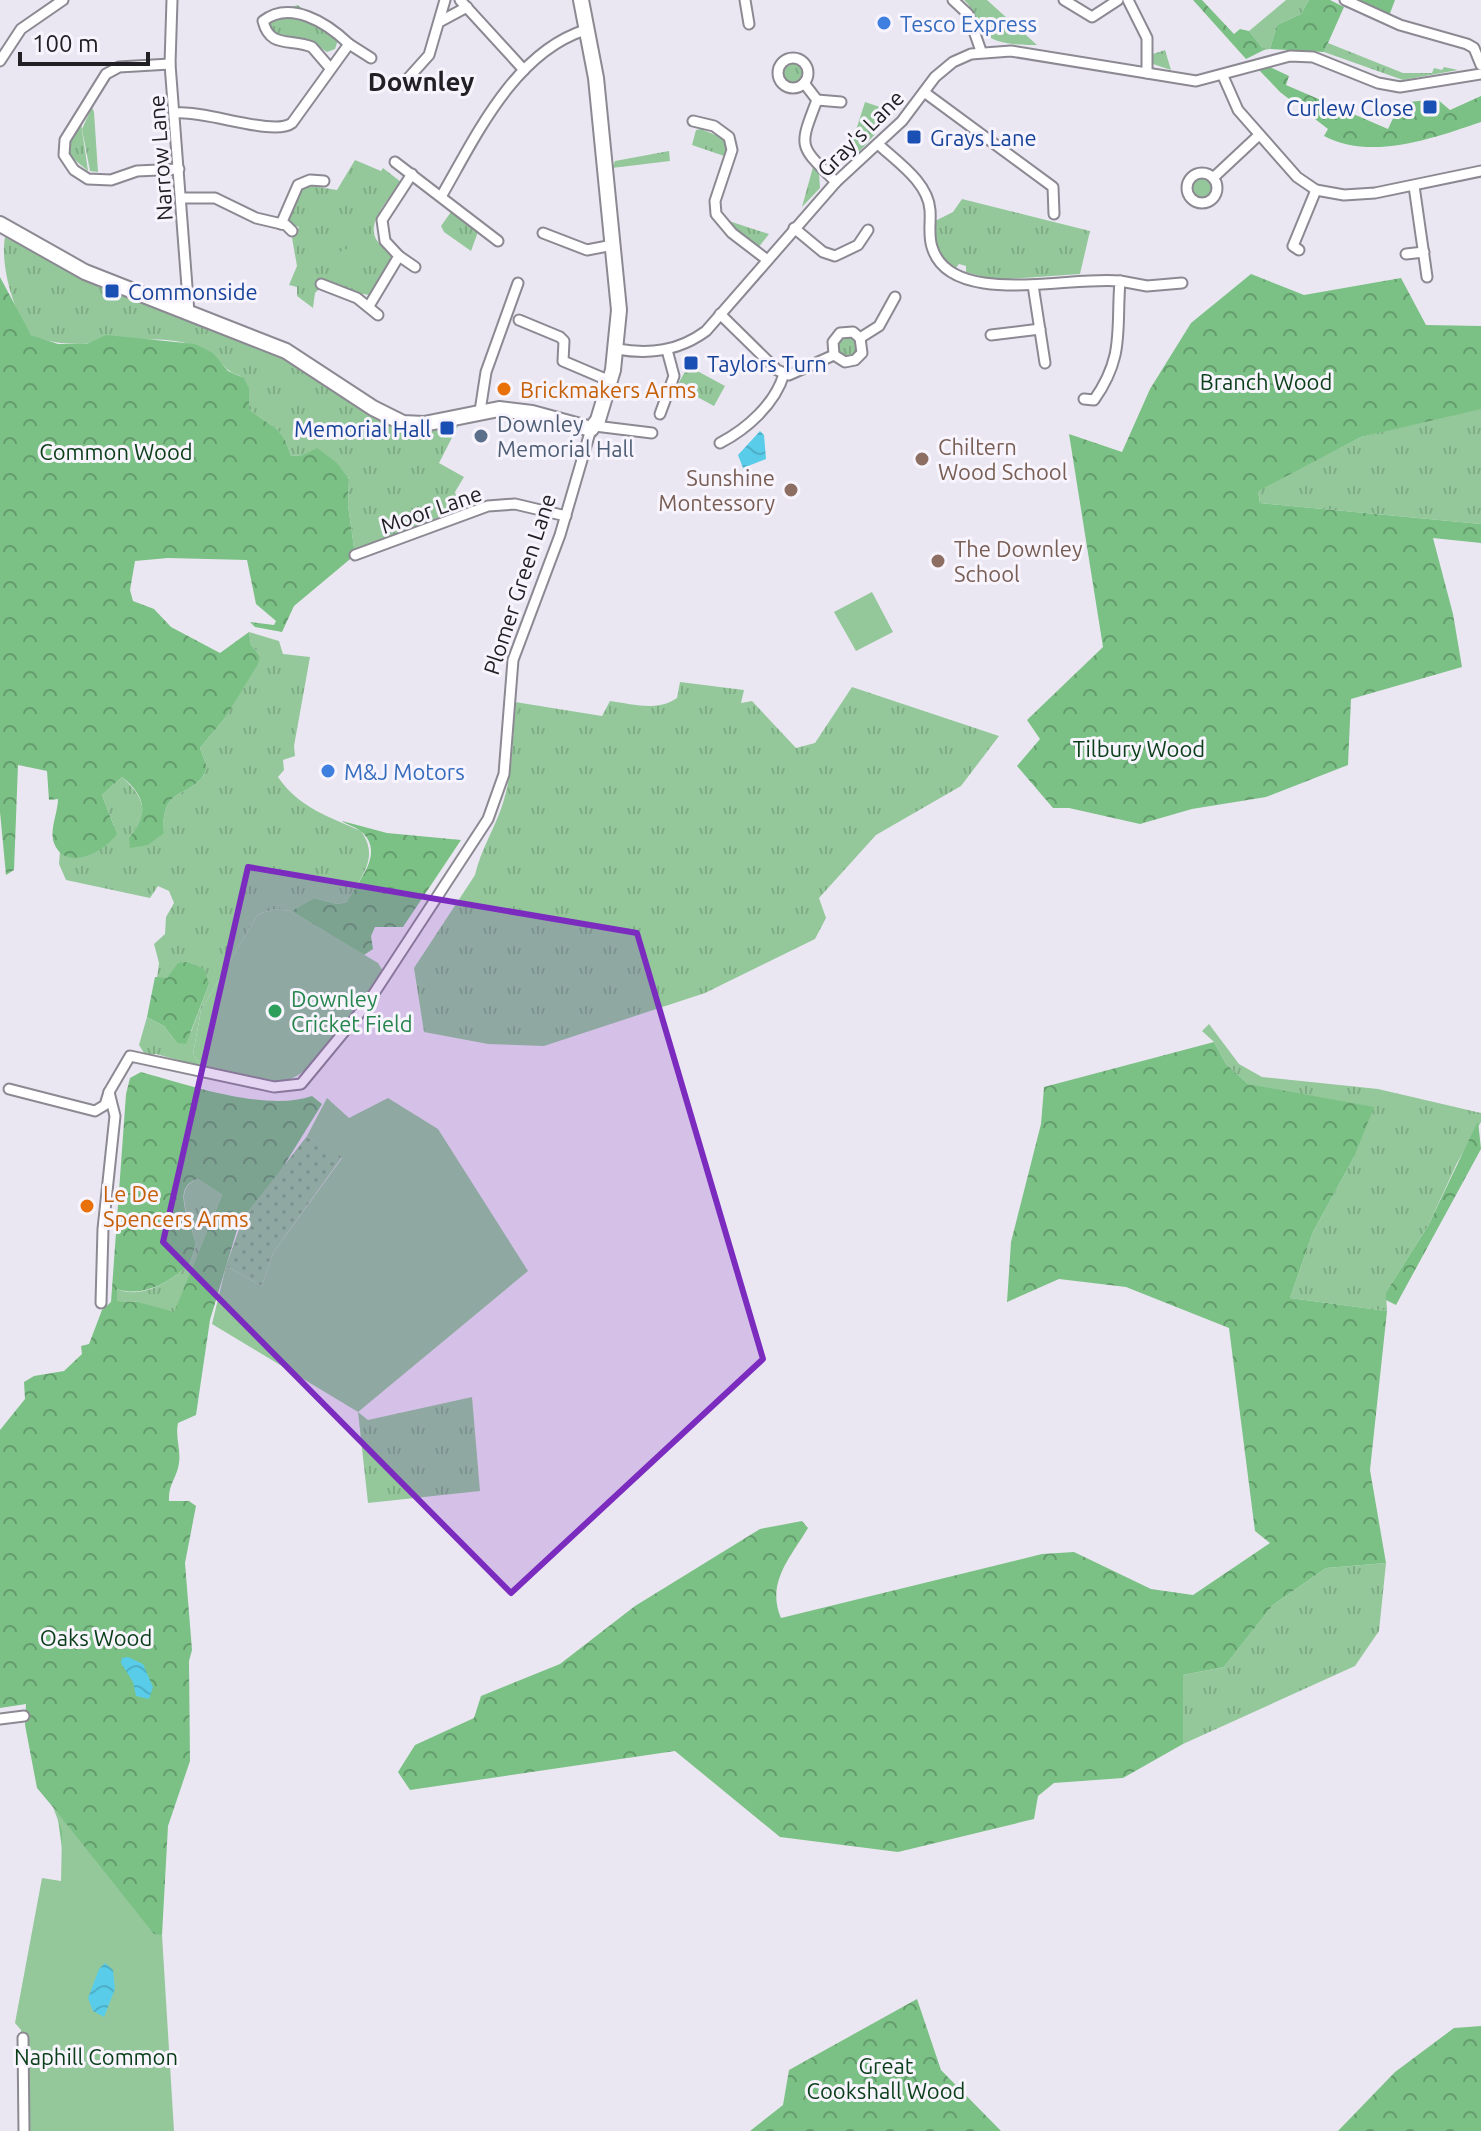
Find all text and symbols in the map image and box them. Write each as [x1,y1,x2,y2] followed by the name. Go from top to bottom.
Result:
[900,11,1037,36] place label: Tesco Express
[875,14,893,32] marker: Tesco Express
[20,16,148,66] scale bar
[32,30,99,57] text: 100 m
[368,67,474,96] district label: Downley
[812,85,908,181] street label: Gray's Lane
[143,94,177,222] street label: Narrow Lane
[1286,95,1414,120] place label: Curlew Close
[1421,98,1439,116] marker: Curlew Close
[930,125,1037,150] place label: Grays Lane
[905,128,923,146] marker: Grays Lane
[128,279,258,304] place label: Commonside
[103,282,121,300] marker: Commonside
[707,351,827,376] place label: Taylors Turn
[682,354,700,372] marker: Taylors Turn
[1200,369,1332,394] park label: Branch Wood
[520,377,696,402] place label: Brickmakers Arms
[495,380,513,398] marker: Brickmakers Arms
[497,411,634,461] place label: Downley Memorial Hall
[294,416,431,441] place label: Memorial Hall
[438,419,456,437] marker: Memorial Hall
[472,427,490,445] marker: Downley Memorial Hall
[938,434,1068,484] place label: Chiltern Wood School
[39,439,193,464] park label: Common Wood
[913,450,931,468] marker: Chiltern Wood School
[658,465,775,515] place label: Sunshine Montessory
[377,480,485,538] street label: Moor Lane
[782,481,800,499] marker: Sunshine Montessory
[478,491,560,677] street label: Plomer Green Lane
[954,536,1083,586] place label: The Downley School
[929,552,947,570] marker: The Downley School
[1073,736,1205,761] park label: Tilbury Wood
[344,759,465,784] place label: M&J Motors
[319,762,337,780] marker: M&J Motors
[291,986,413,1036] place label: Downley Cricket Field
[266,1002,284,1020] marker: Downley Cricket Field
[103,1181,249,1231] place label: Le De Spencers Arms
[78,1197,96,1215] marker: Le De Spencers Arms
[40,1625,152,1650] park label: Oaks Wood
[14,2044,178,2069] park label: Naphill Common
[807,2053,965,2103] park label: Great Cookshall Wood

